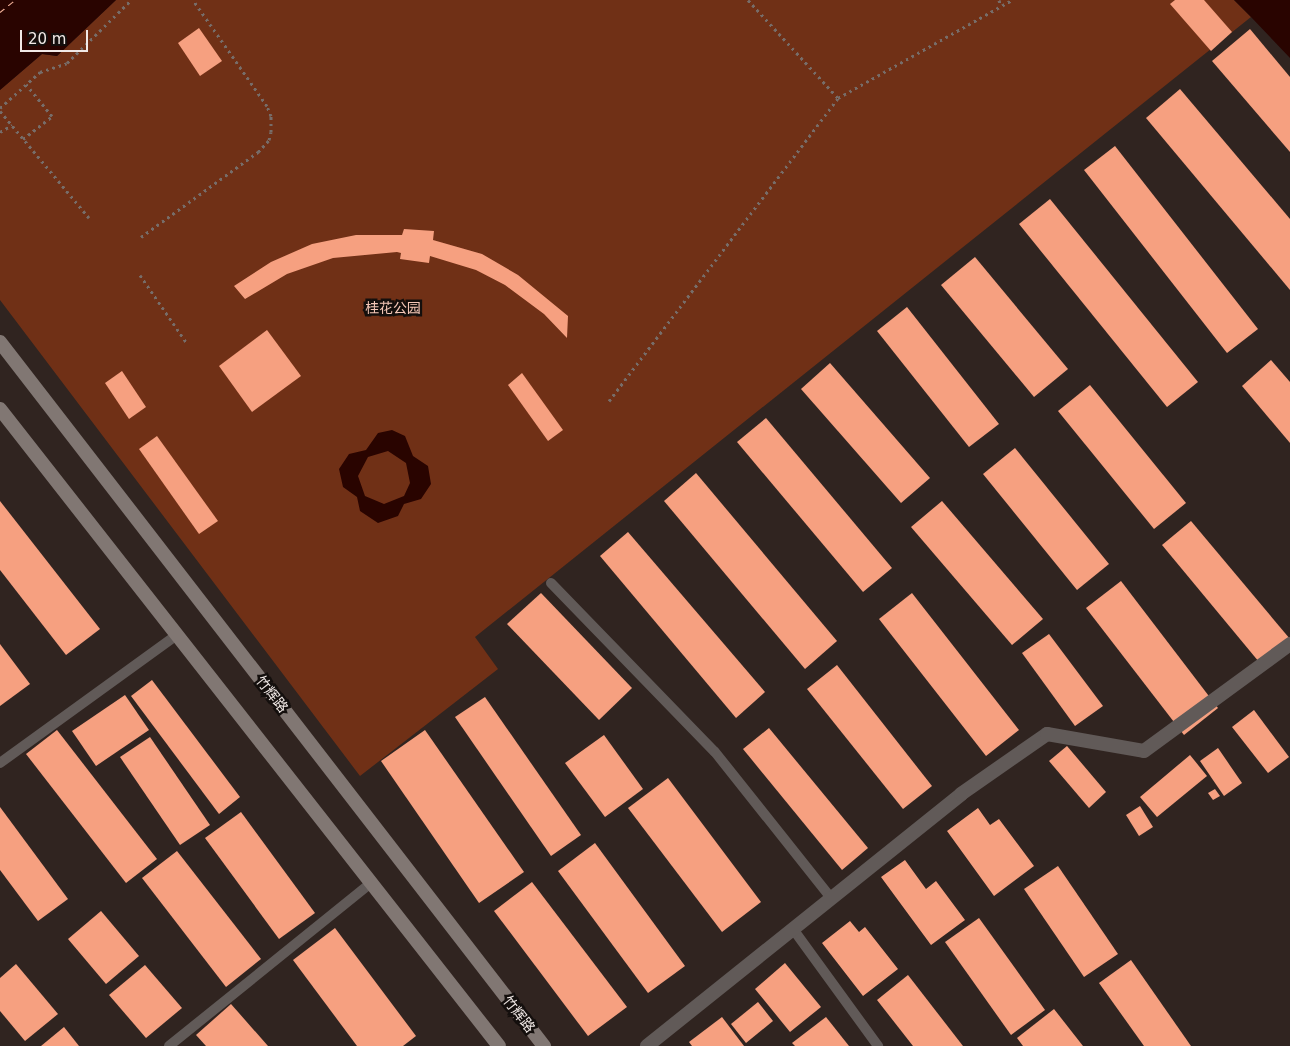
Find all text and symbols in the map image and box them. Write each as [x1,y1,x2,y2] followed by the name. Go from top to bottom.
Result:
[22,20,90,52] scale bar
[28,30,66,48] text: 20 m
[365,300,421,316] park label: 桂花公园
[252,672,292,716] street label: 竹辉路
[499,992,539,1036] street label: 竹辉路

